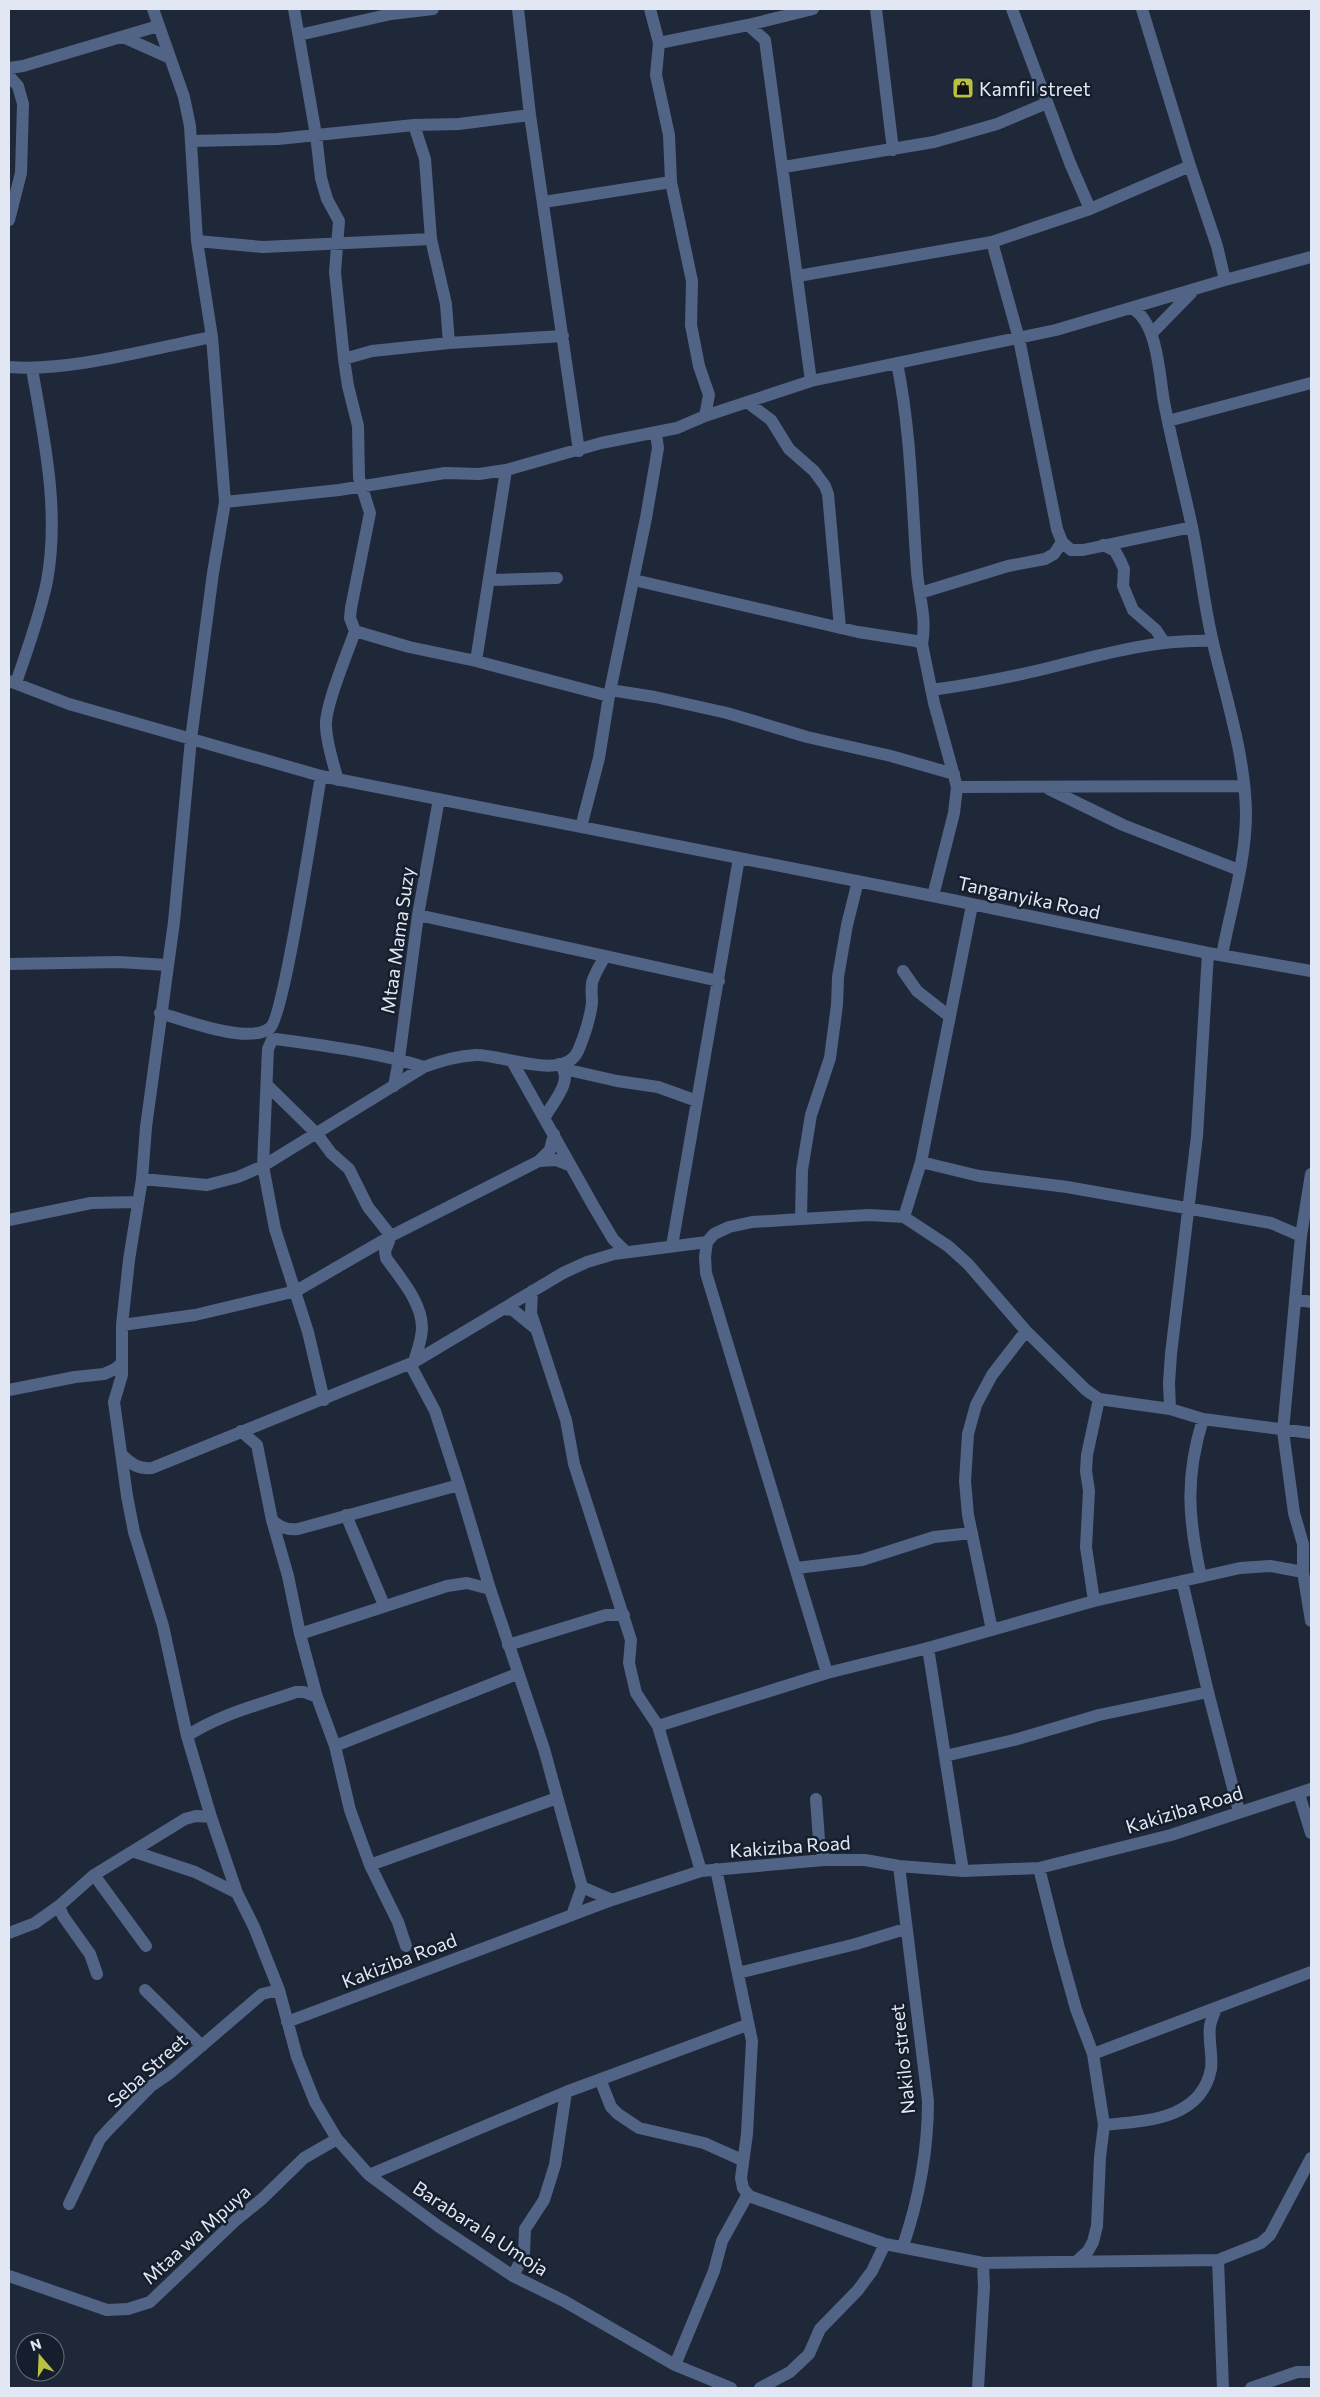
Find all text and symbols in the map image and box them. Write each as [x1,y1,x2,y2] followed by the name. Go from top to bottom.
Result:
[951,76,975,100] shop icon: Kamfil street
[979,77,1091,100] place label: Kamfil street
[375,865,419,1015] street label: Mtaa Mama Suzy
[956,871,1102,923] street label: Tanganyika Road
[1123,1780,1245,1838] street label: Kakiziba Road
[729,1830,851,1862] street label: Kakiziba Road
[338,1928,460,1992] street label: Kakiziba Road
[885,2003,919,2115] street label: Nakilo street
[102,2028,192,2112] street label: Seba Street
[409,2176,553,2280] street label: Barabara la Umoja
[137,2180,255,2288] street label: Mtaa wa Mpuya
[15,2332,65,2382] north arrow
[28,2334,43,2354] text: N

